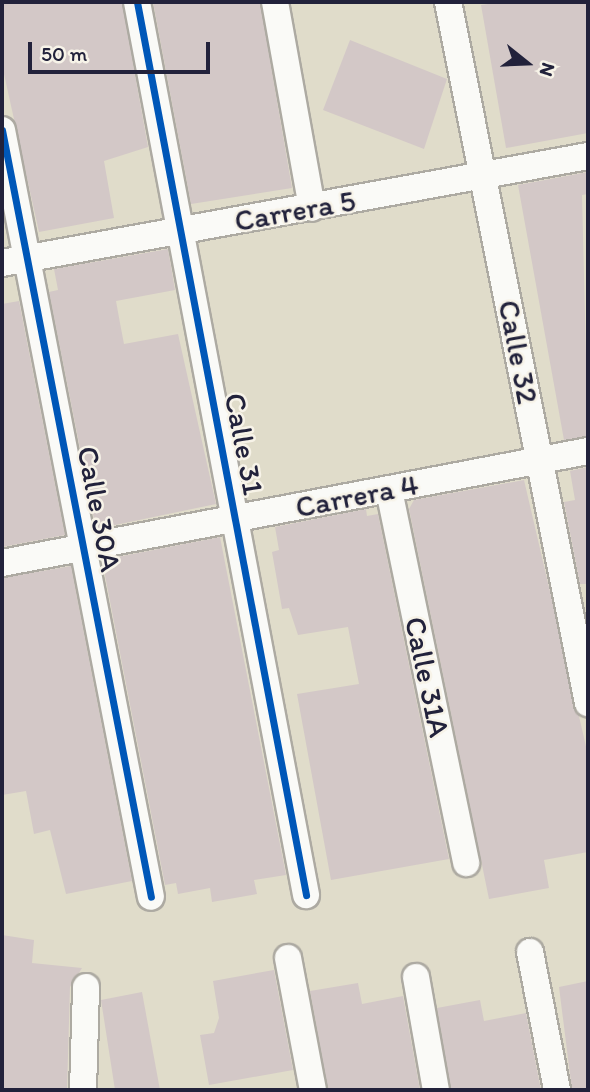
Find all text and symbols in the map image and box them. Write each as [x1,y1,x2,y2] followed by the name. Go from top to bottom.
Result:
[32,28,214,72] scale bar
[492,28,562,98] north arrow
[41,41,87,66] text: 50 m
[535,60,560,79] text: N
[232,183,358,239] street label: Carrera 5
[490,297,546,407] street label: Calle 32
[216,390,272,498] street label: Calle 31
[69,443,129,575] street label: Calle 30A
[292,466,422,526] street label: Carrera 4
[397,613,457,741] street label: Calle 31A

